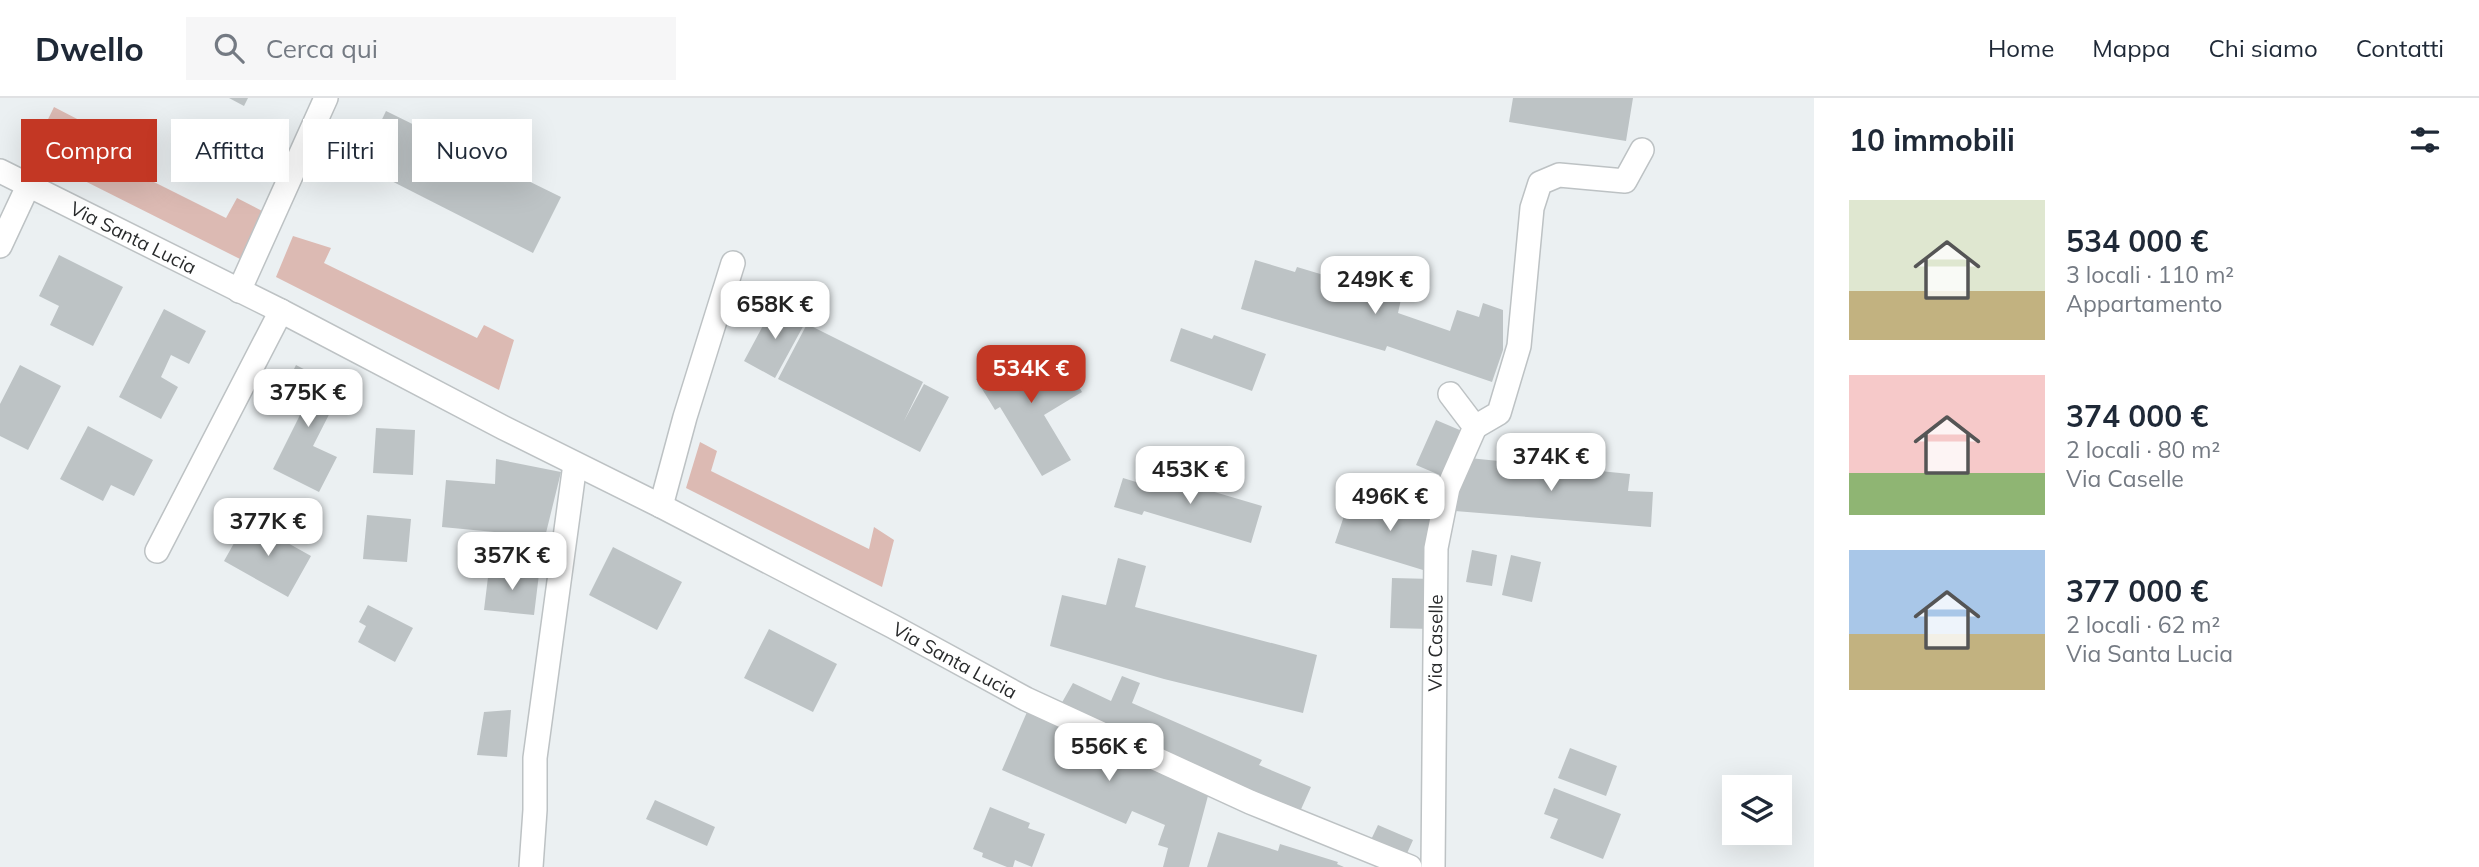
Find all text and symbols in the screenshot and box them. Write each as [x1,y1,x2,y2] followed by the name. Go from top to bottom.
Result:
[186,17,676,80] search box
[35,28,144,69] text: Dwello
[210,29,248,67] icon: search
[266,32,378,65] text: Cerca qui
[1988,33,2054,63] text: Home
[2092,33,2170,63] text: Mappa
[2208,33,2318,63] text: Chi siamo
[2356,33,2444,63] text: Contatti
[21,119,157,182] chip: Compra
[171,119,289,182] chip: Affitta
[303,119,398,182] chip: Filtri
[412,119,532,182] chip: Nuovo
[1849,121,2015,159] text: 10 immobili
[2406,121,2444,159] icon: filters
[66,196,201,279] street label: Via Santa Lucia
[2066,222,2208,260] text: 534 000 €
[1905,228,1989,312] icon: home
[1318,256,1432,316] pin: 249K €
[2066,260,2234,289] text: 3 locali · 110 m²
[1337,264,1413,293] text: 249K €
[718,282,832,341] pin: 658K €
[737,289,813,318] text: 658K €
[2066,289,2222,318] text: Appartamento
[974,345,1088,405] pin: 534K €
[993,353,1069,382] text: 534K €
[251,370,365,429] pin: 375K €
[270,377,346,406] text: 375K €
[2066,397,2208,435] text: 374 000 €
[1905,403,1989,487] icon: home
[1494,434,1608,493] pin: 374K €
[2066,435,2220,464] text: 2 locali · 80 m²
[1513,441,1589,470] text: 374K €
[1133,446,1247,506] pin: 453K €
[1152,454,1228,483] text: 453K €
[2066,464,2184,493] text: Via Caselle
[1333,474,1447,533] pin: 496K €
[1352,481,1428,510] text: 496K €
[211,498,325,558] pin: 377K €
[230,506,306,535] text: 377K €
[455,532,569,592] pin: 357K €
[474,540,550,569] text: 357K €
[2066,572,2208,610] text: 377 000 €
[1905,578,1989,662] icon: home
[1423,594,1448,692] street label: Via Caselle
[2066,610,2220,639] text: 2 locali · 62 m²
[889,617,1021,704] street label: Via Santa Lucia
[2066,639,2233,668] text: Via Santa Lucia
[1052,724,1166,783] pin: 556K €
[1071,731,1147,760] text: 556K €
[1722,775,1792,845] map controls
[1722,775,1792,845] button: layers

